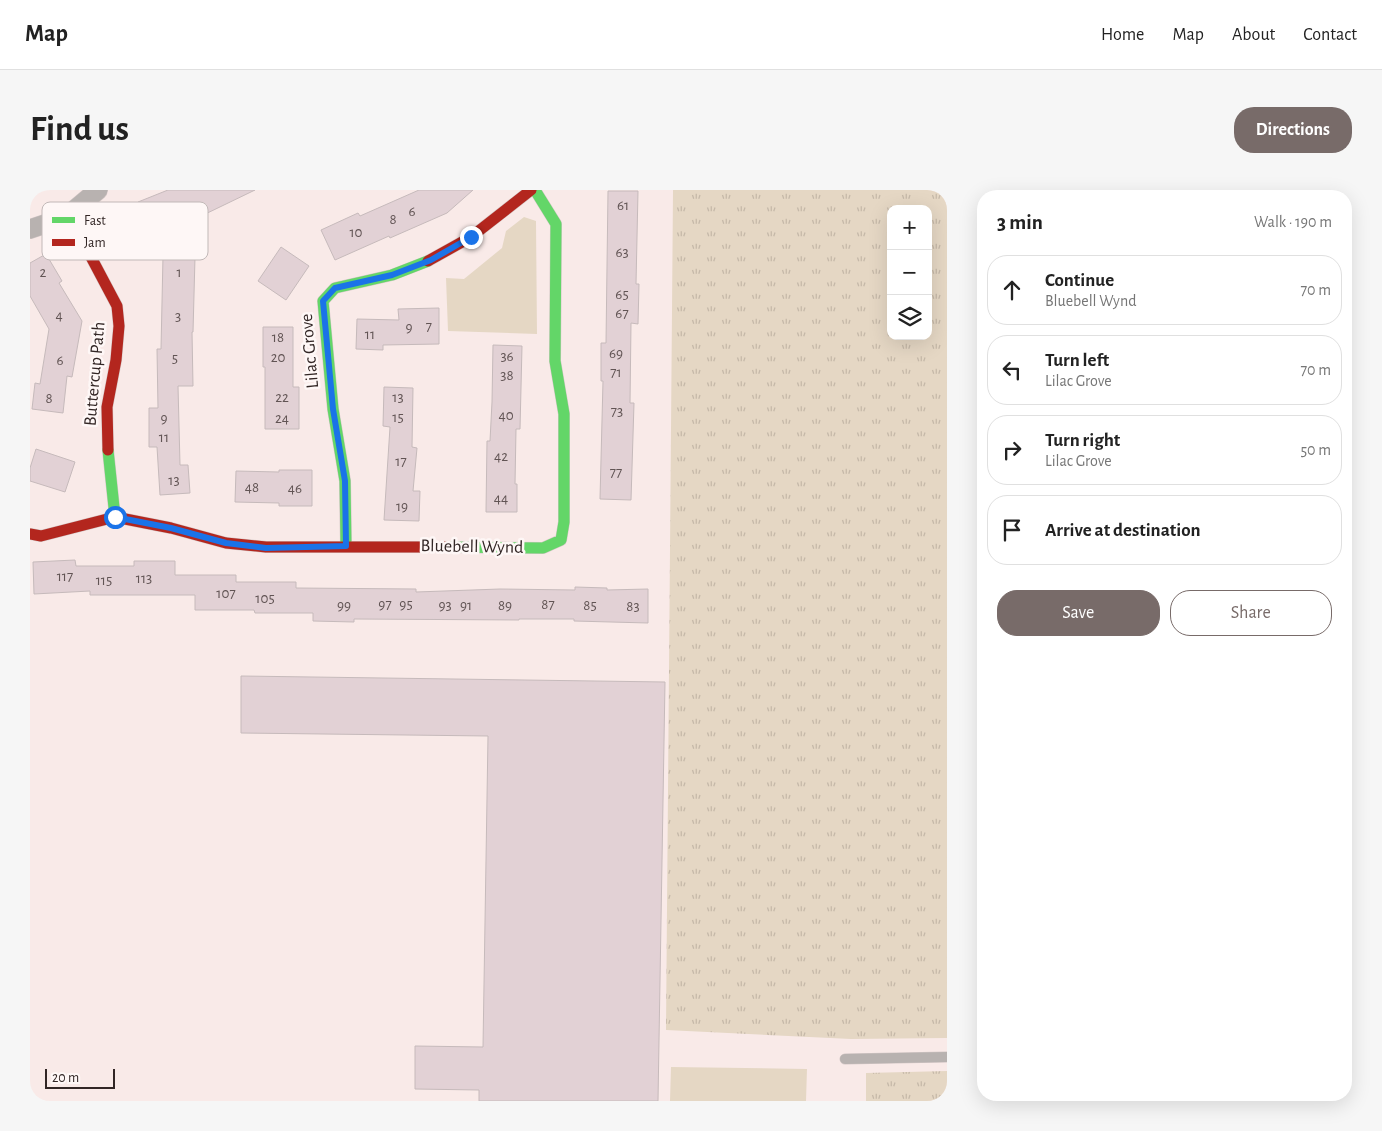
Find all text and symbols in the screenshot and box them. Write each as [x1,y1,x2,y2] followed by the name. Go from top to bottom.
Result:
[25,22,68,46] text: Map
[1101,26,1144,44] text: Home
[1172,26,1204,44] text: Map
[1232,26,1275,44] text: About
[1303,26,1357,44] text: Contact
[1234,107,1352,153] button: Directions
[30,112,129,147] text: Find us
[617,198,629,213] house number: 61
[42,202,208,260] legend
[408,204,416,219] house number: 6
[887,205,932,340] map controls
[887,205,932,250] button: +
[389,212,397,227] house number: 8
[997,212,1043,233] text: 3 min
[84,214,106,228] text: Fast
[1254,214,1332,230] text: Walk · 190 m
[349,225,363,240] house number: 10
[460,226,483,249] route end
[84,236,106,250] text: Jam
[615,245,629,260] house number: 63
[887,250,932,295] button: −
[40,265,47,280] house number: 2
[176,265,182,280] house number: 1
[1045,271,1114,290] text: Continue
[998,276,1026,304] icon: ahead
[1300,282,1331,298] text: 70 m
[615,287,629,302] house number: 65
[1045,293,1137,309] text: Bluebell Wynd
[887,295,932,340] button: layers
[615,306,629,321] house number: 67
[55,308,63,323] house number: 4
[175,309,181,324] house number: 3
[298,313,322,389] street label: Lilac Grove
[426,319,432,334] house number: 7
[405,320,413,335] house number: 9
[81,321,109,427] street label: Buttercup Path
[365,327,375,342] house number: 11
[272,330,284,345] house number: 18
[609,346,623,361] house number: 69
[500,349,514,364] house number: 36
[271,350,285,365] house number: 20
[172,351,178,366] house number: 5
[1045,351,1109,370] text: Turn left
[56,353,64,368] house number: 6
[998,356,1026,384] icon: left
[1300,362,1331,378] text: 70 m
[610,365,622,380] house number: 71
[500,368,514,383] house number: 38
[1045,373,1112,389] text: Lilac Grove
[275,390,289,405] house number: 22
[392,390,404,405] house number: 13
[45,391,53,406] house number: 8
[611,404,623,419] house number: 73
[498,408,514,423] house number: 40
[392,410,404,425] house number: 15
[160,411,168,426] house number: 9
[275,411,289,426] house number: 24
[159,430,169,445] house number: 11
[1045,431,1120,450] text: Turn right
[998,436,1026,464] icon: right
[1300,442,1331,458] text: 50 m
[494,449,508,464] house number: 42
[1045,453,1112,469] text: Lilac Grove
[395,454,407,469] house number: 17
[610,465,622,480] house number: 77
[168,473,180,488] house number: 13
[245,480,259,495] house number: 48
[288,481,302,496] house number: 46
[494,491,508,506] house number: 44
[396,499,408,514] house number: 19
[104,506,127,529] route start
[998,516,1026,544] icon: arrive
[1045,521,1201,540] text: Arrive at destination
[420,537,524,557] street label: Bluebell Wynd
[57,569,73,584] house number: 117
[136,571,152,586] house number: 113
[96,573,112,588] house number: 115
[216,586,236,601] house number: 107
[997,590,1160,636] button: Save
[1170,590,1332,636] button: Share
[255,591,275,606] house number: 105
[378,597,392,612] house number: 97
[399,597,413,612] house number: 95
[541,597,555,612] house number: 87
[337,598,351,613] house number: 99
[438,598,452,613] house number: 93
[460,598,472,613] house number: 91
[498,598,512,613] house number: 89
[583,598,597,613] house number: 85
[626,599,640,614] house number: 83
[45,1066,115,1089] scale bar
[52,1071,79,1085] text: 20 m

